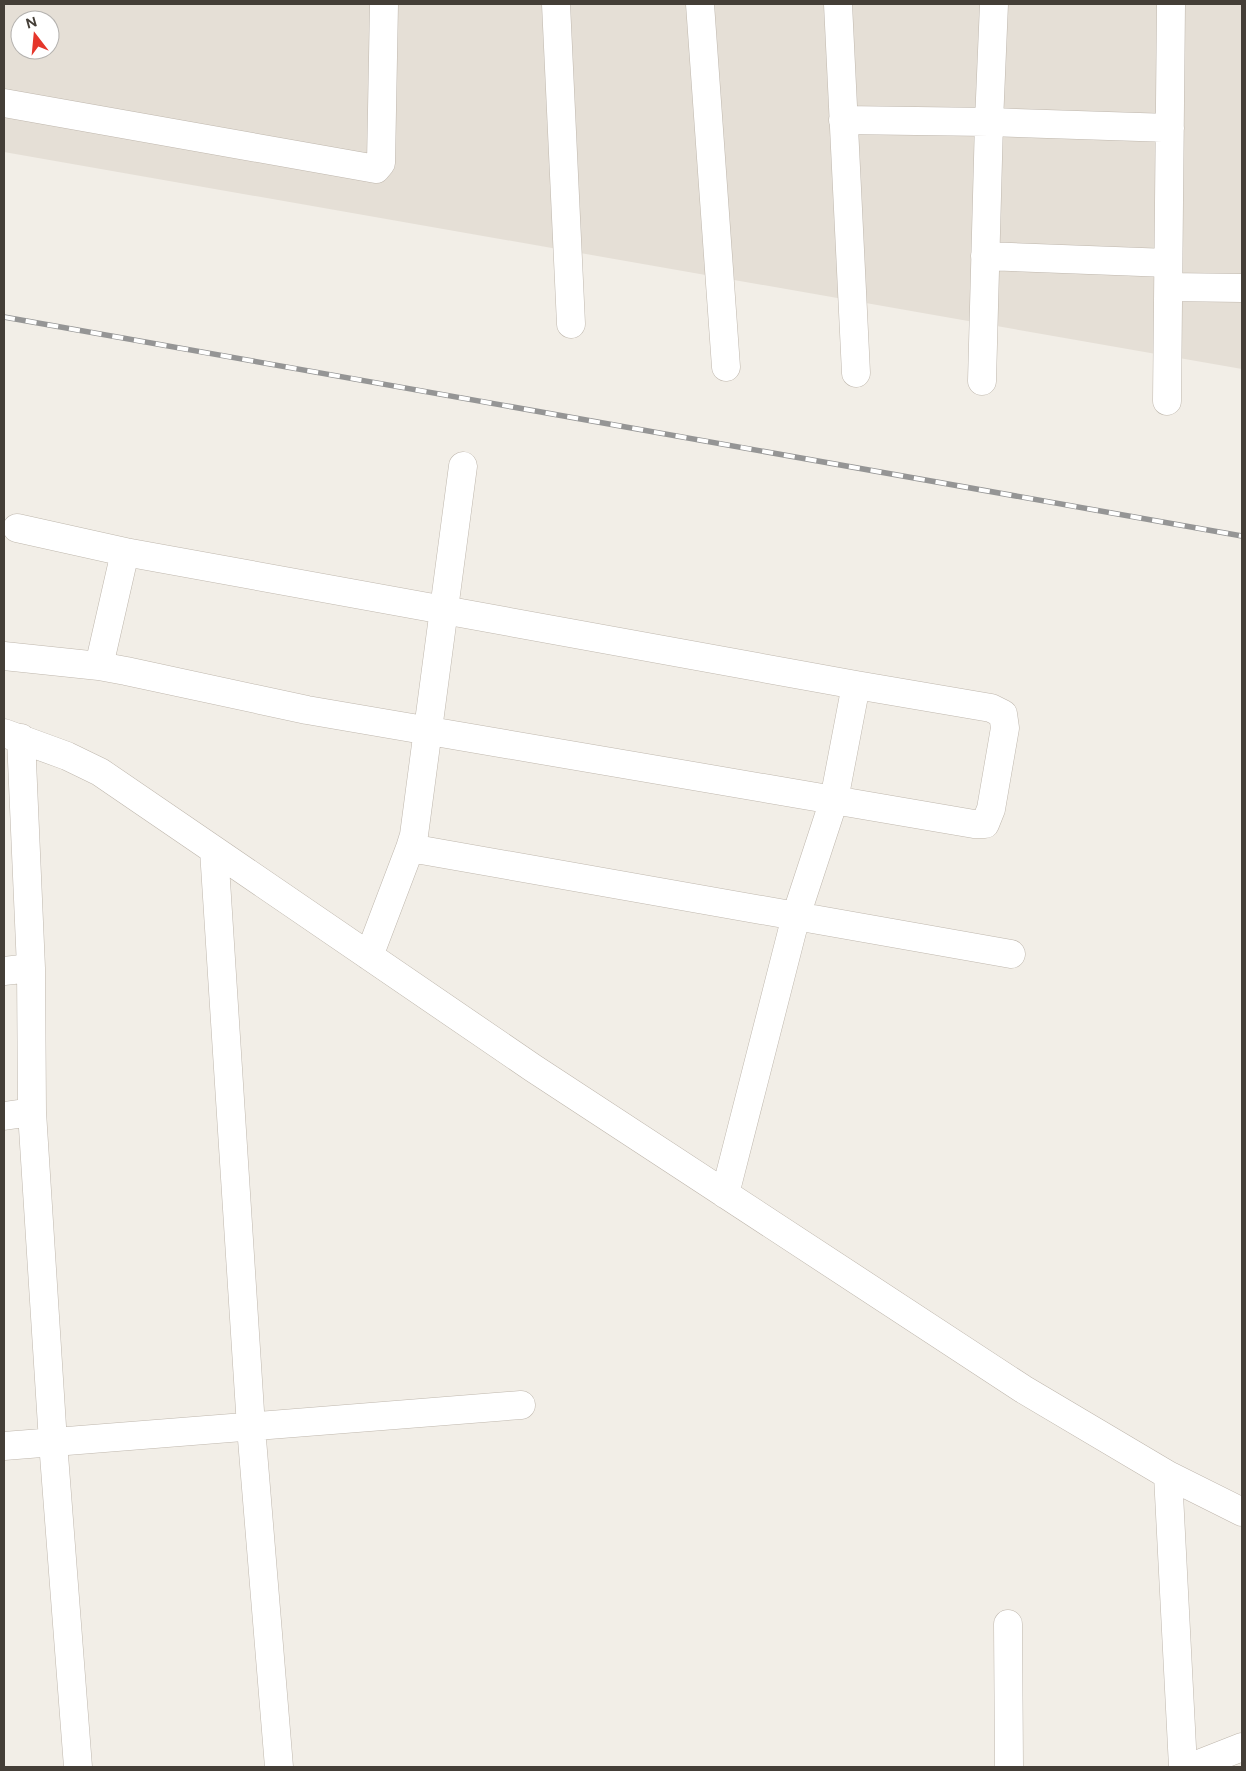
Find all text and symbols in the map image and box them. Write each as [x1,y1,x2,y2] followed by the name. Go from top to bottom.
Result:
[10,10,60,60] north arrow
[24,13,39,33] text: N

